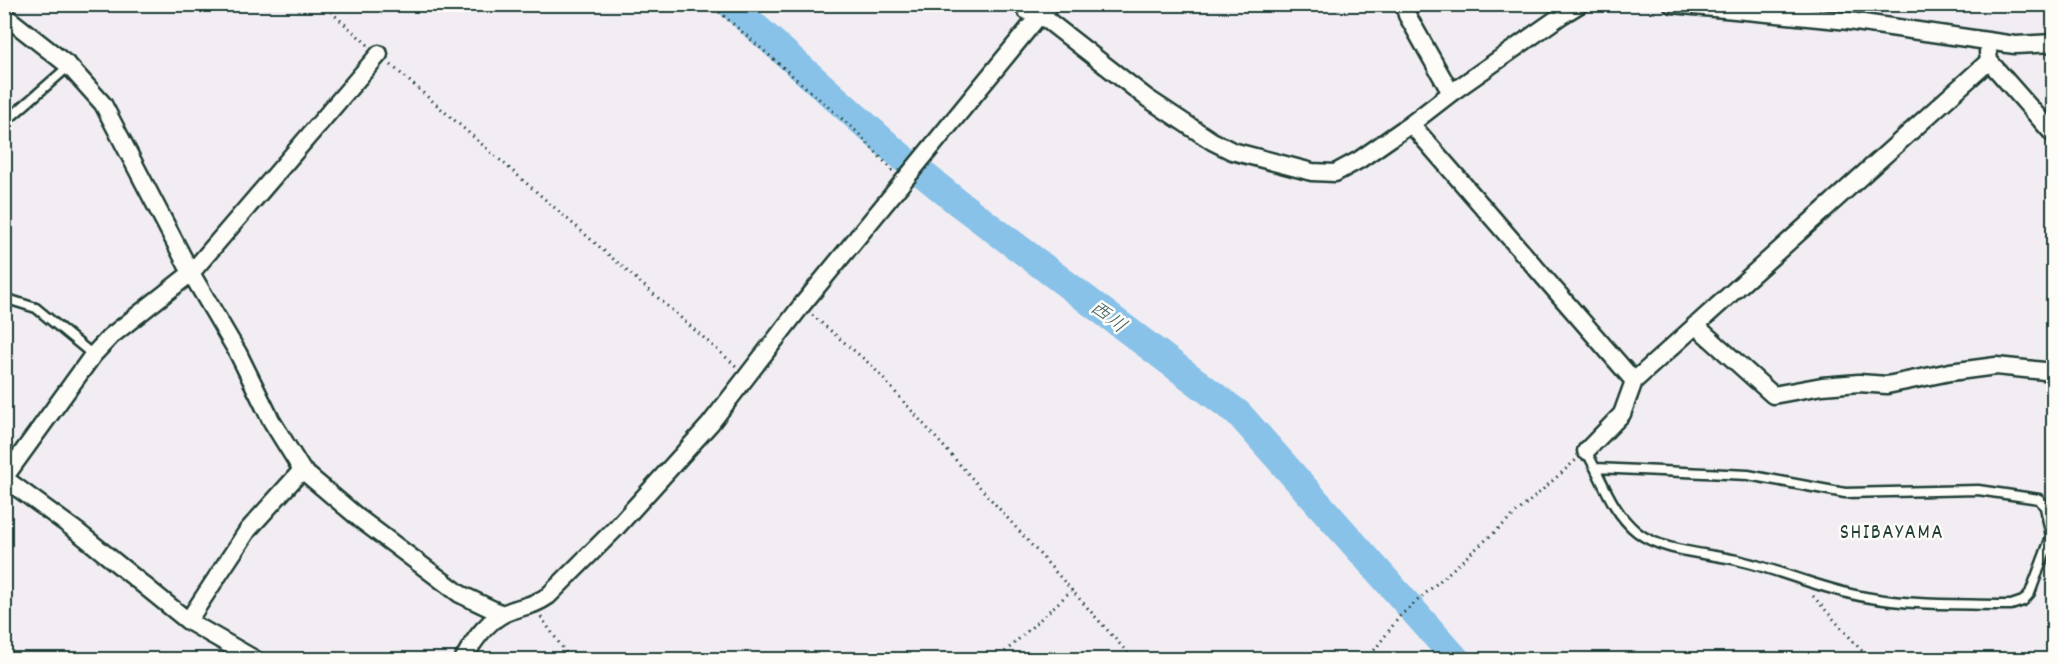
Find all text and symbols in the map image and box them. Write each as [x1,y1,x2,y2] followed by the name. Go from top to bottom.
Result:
[1083,295,1132,342] water label: 西川
[1840,519,1944,549] district label: SHIBAYAMA

